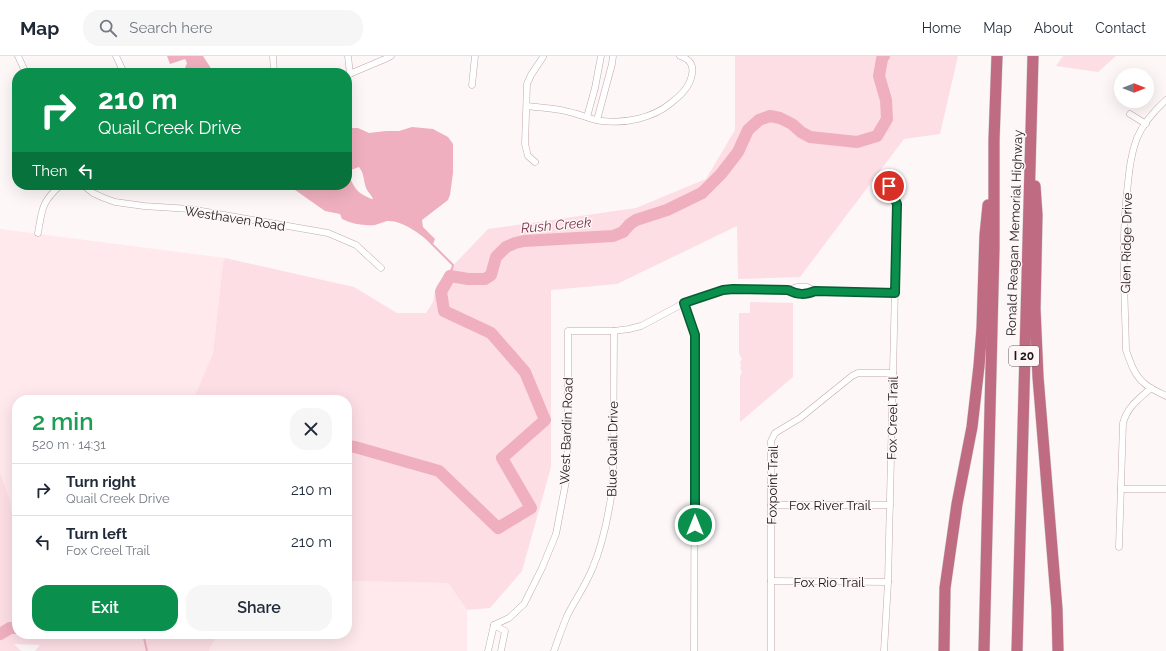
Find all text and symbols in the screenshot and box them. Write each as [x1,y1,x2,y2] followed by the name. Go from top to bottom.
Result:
[83,10,363,46] search box
[20,17,59,39] text: Map
[97,17,119,39] icon: search
[129,19,213,37] text: Search here
[922,20,961,36] text: Home
[983,20,1012,36] text: Map
[1034,20,1073,36] text: About
[1095,20,1146,36] text: Contact
[1114,68,1154,108] north arrow
[1114,68,1154,108] map controls
[98,83,178,116] text: 210 m
[32,84,84,136] icon: right
[98,117,241,138] text: Quail Creek Drive
[1003,130,1026,336] street label: Ronald Reagan Memorial Highway
[75,160,97,182] icon: left
[32,162,67,180] text: Then
[872,169,906,203] pin
[878,175,900,197] icon: arrive
[1118,192,1135,293] street label: Glen Ridge Drive
[183,203,286,234] street label: Westhaven Road
[520,214,592,236] water label: Rush Creek
[1009,346,1039,366] road number: I 20
[884,375,901,460] street label: Fox Creel Trail
[557,377,576,485] street label: West Bardin Road
[604,401,621,497] street label: Blue Quail Drive
[32,407,94,436] text: 2 min
[290,408,332,450] button: close
[32,437,106,452] text: 520 m · 14:31
[764,445,781,525] street label: Foxpoint Trail
[66,473,136,491] text: Turn right
[32,479,54,501] icon: right
[291,481,332,499] text: 210 m
[66,491,170,506] text: Quail Creek Drive
[789,498,871,513] street label: Fox River Trail
[674,504,716,546] position arrow
[66,525,127,543] text: Turn left
[32,531,54,553] icon: left
[291,533,332,551] text: 210 m
[66,543,150,558] text: Fox Creel Trail
[793,575,865,590] street label: Fox Rio Trail
[32,585,178,631] button: Exit
[186,585,332,631] button: Share

